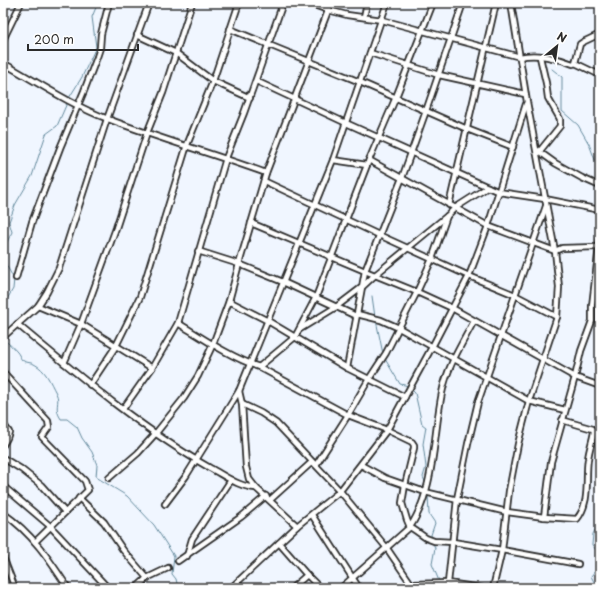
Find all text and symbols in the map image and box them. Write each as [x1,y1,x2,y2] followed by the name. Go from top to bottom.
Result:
[28,26,138,52] scale bar
[537,26,577,66] north arrow
[554,27,570,47] text: N
[34,30,74,48] text: 200 m

